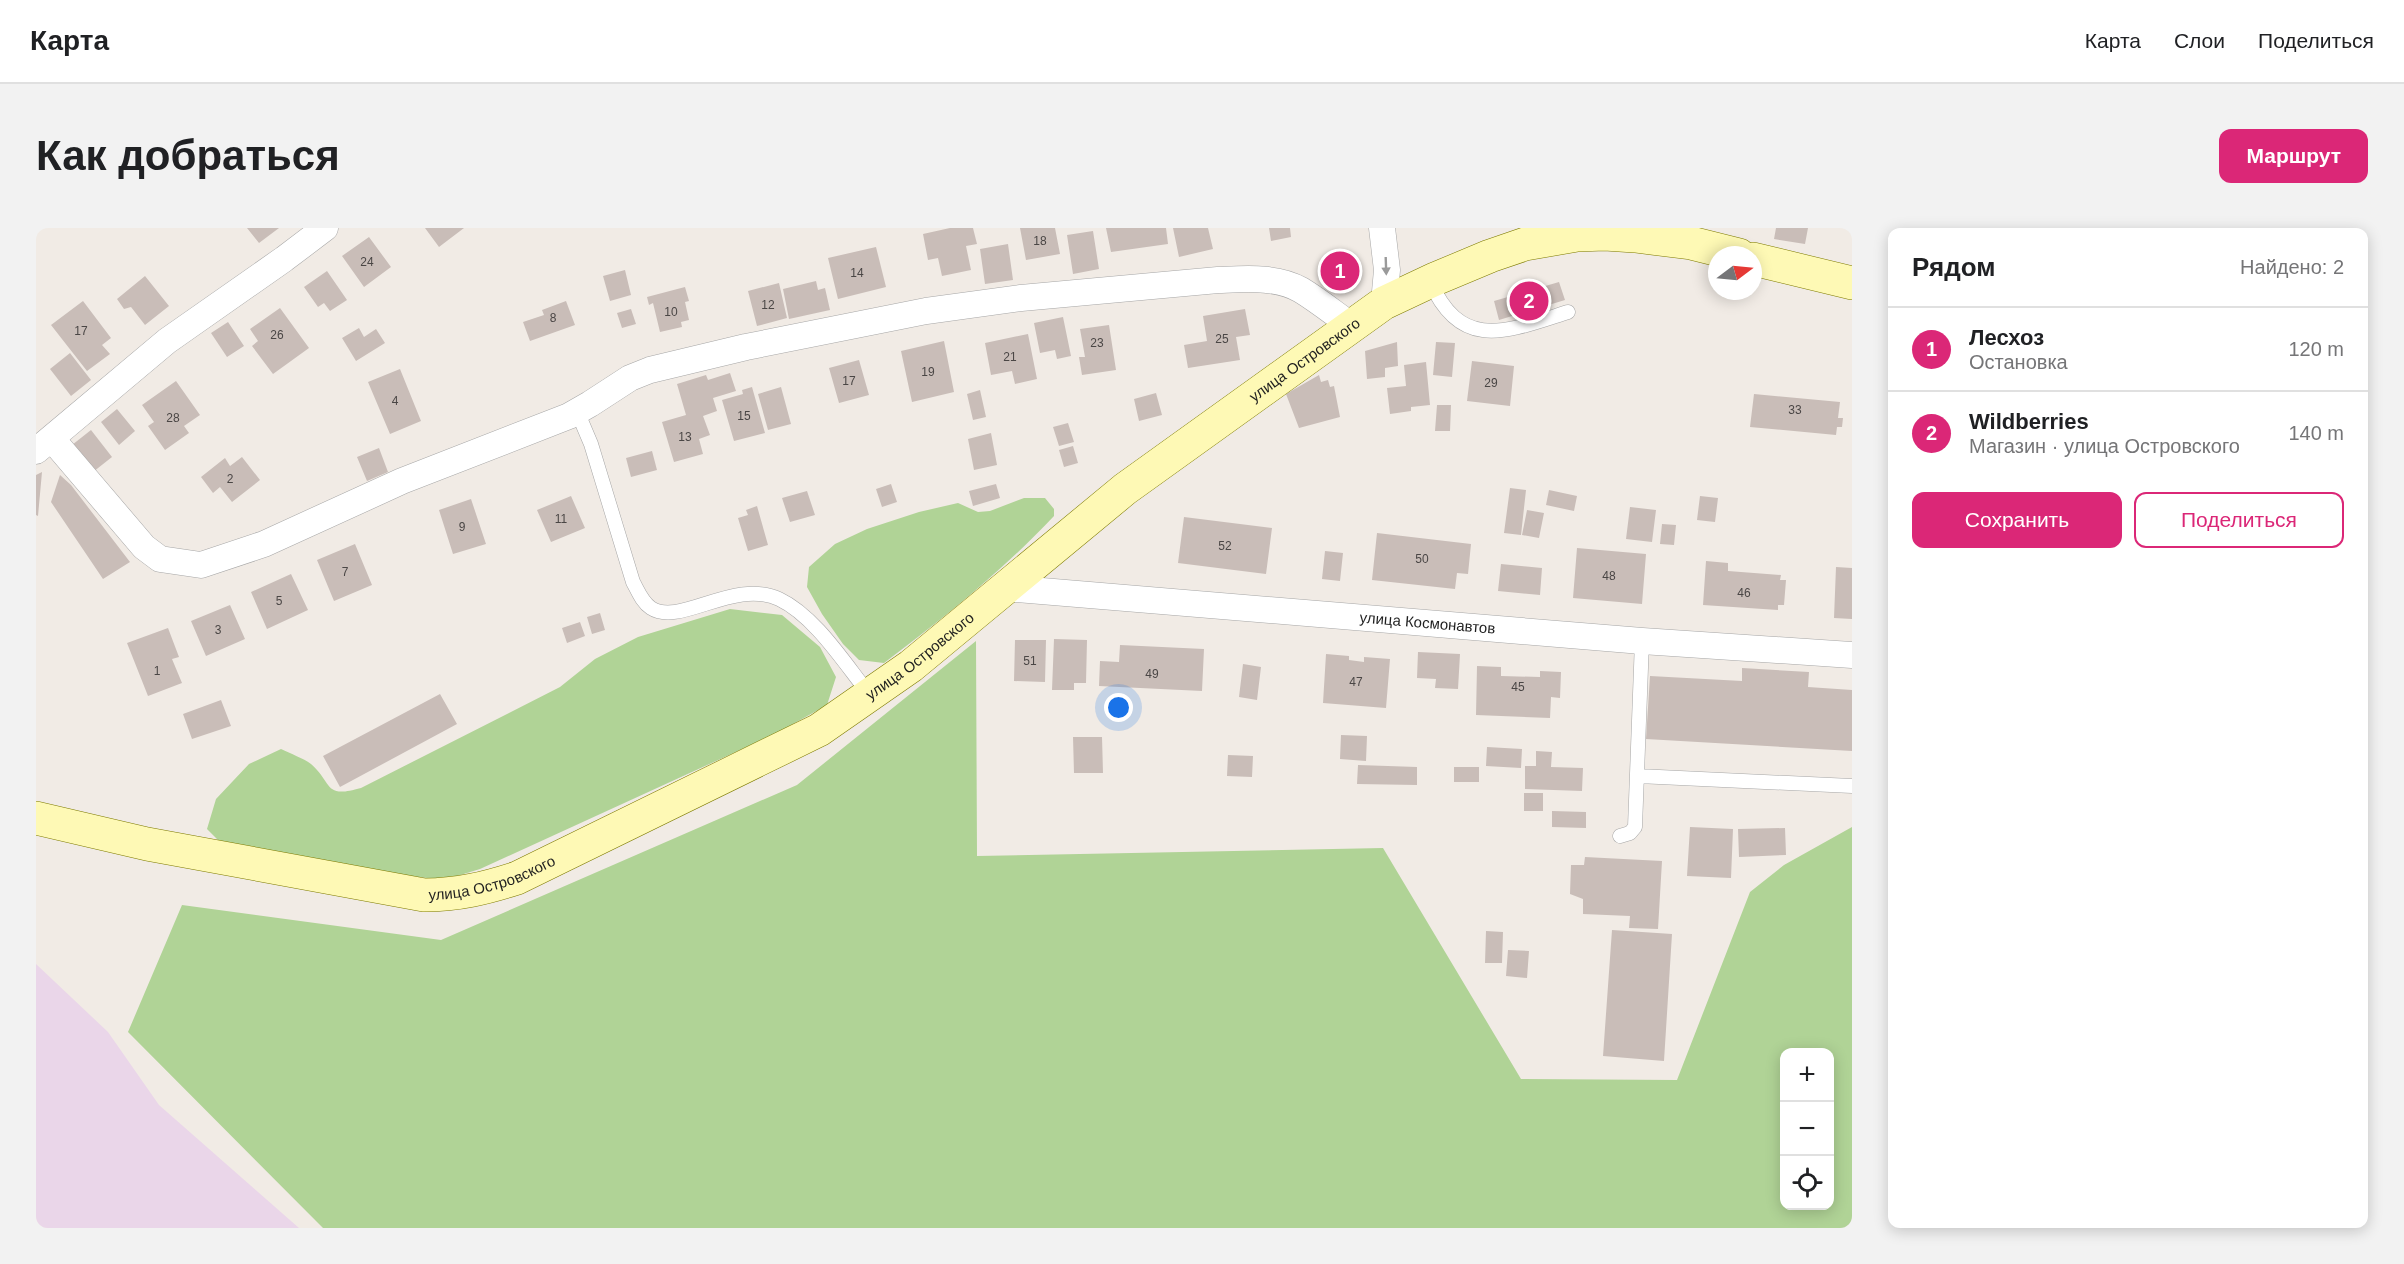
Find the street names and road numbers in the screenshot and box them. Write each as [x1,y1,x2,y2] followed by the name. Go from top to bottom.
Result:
[1246,314,1363,405] street label: улица Островского
[862,609,977,703] street label: улица Островского
[1359,609,1496,637] street label: улица Космонавтов
[428,852,558,903] street label: улица Островского

